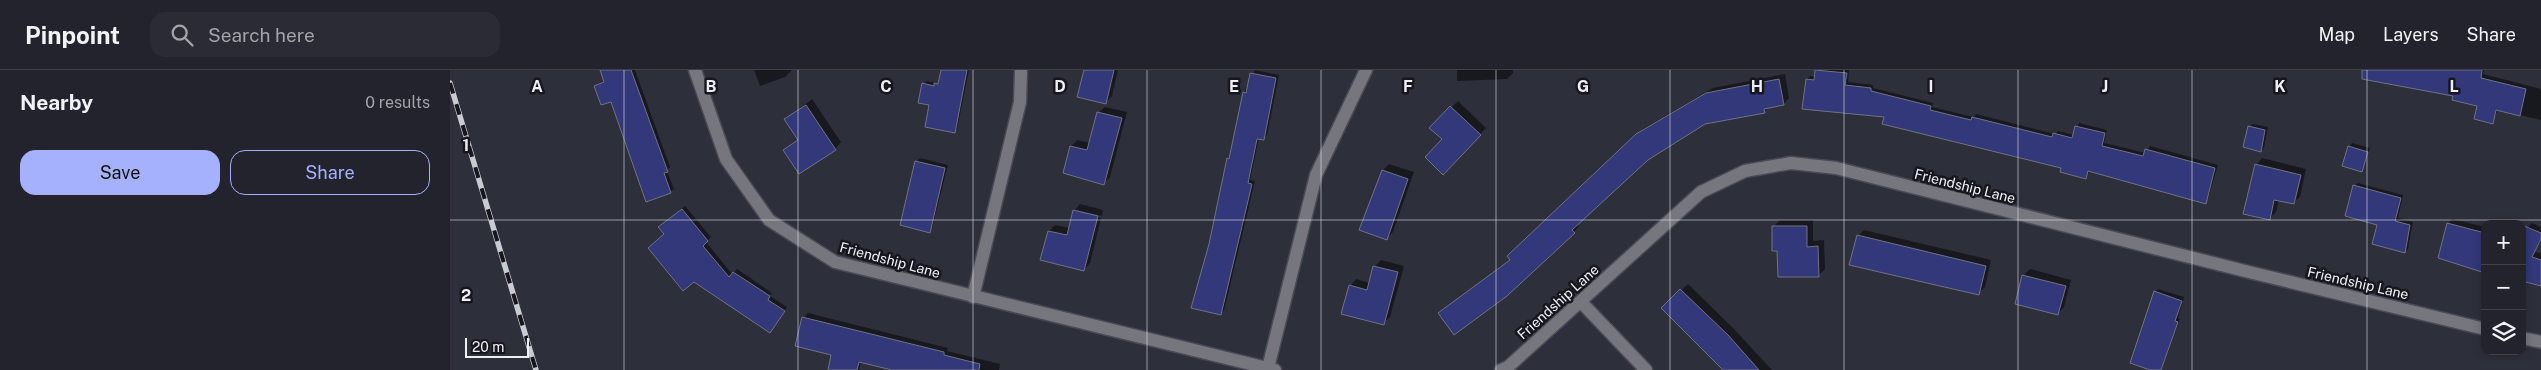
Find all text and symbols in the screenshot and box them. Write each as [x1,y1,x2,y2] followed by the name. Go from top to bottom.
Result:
[150,12,500,57] search box
[25,21,120,49] text: Pinpoint
[168,21,196,49] icon: search
[208,24,315,46] text: Search here
[2319,24,2355,45] text: Map
[2383,24,2439,45] text: Layers
[2467,24,2516,45] text: Share
[531,77,543,96] text: A
[706,77,717,96] text: B
[880,77,892,96] text: C
[1054,77,1066,96] text: D
[1229,77,1239,96] text: E
[1403,77,1413,96] text: F
[1577,77,1589,96] text: G
[1751,77,1763,96] text: H
[1929,77,1933,96] text: I
[2102,77,2108,96] text: J
[2274,77,2286,96] text: K
[2449,77,2459,96] text: L
[20,90,93,115] text: Nearby
[365,93,430,112] text: 0 results
[463,136,469,155] text: 1
[20,150,220,195] button: Save
[230,150,430,195] button: Share
[1913,166,2017,206] street label: Friendship Lane
[2481,220,2526,355] map controls
[2481,220,2526,265] button: +
[838,239,942,281] street label: Friendship Lane
[1514,261,1602,343] street label: Friendship Lane
[2306,264,2410,302] street label: Friendship Lane
[2481,265,2526,310] button: −
[461,286,471,305] text: 2
[2481,310,2526,355] button: layers
[465,335,529,358] scale bar
[472,339,504,355] text: 20 m

